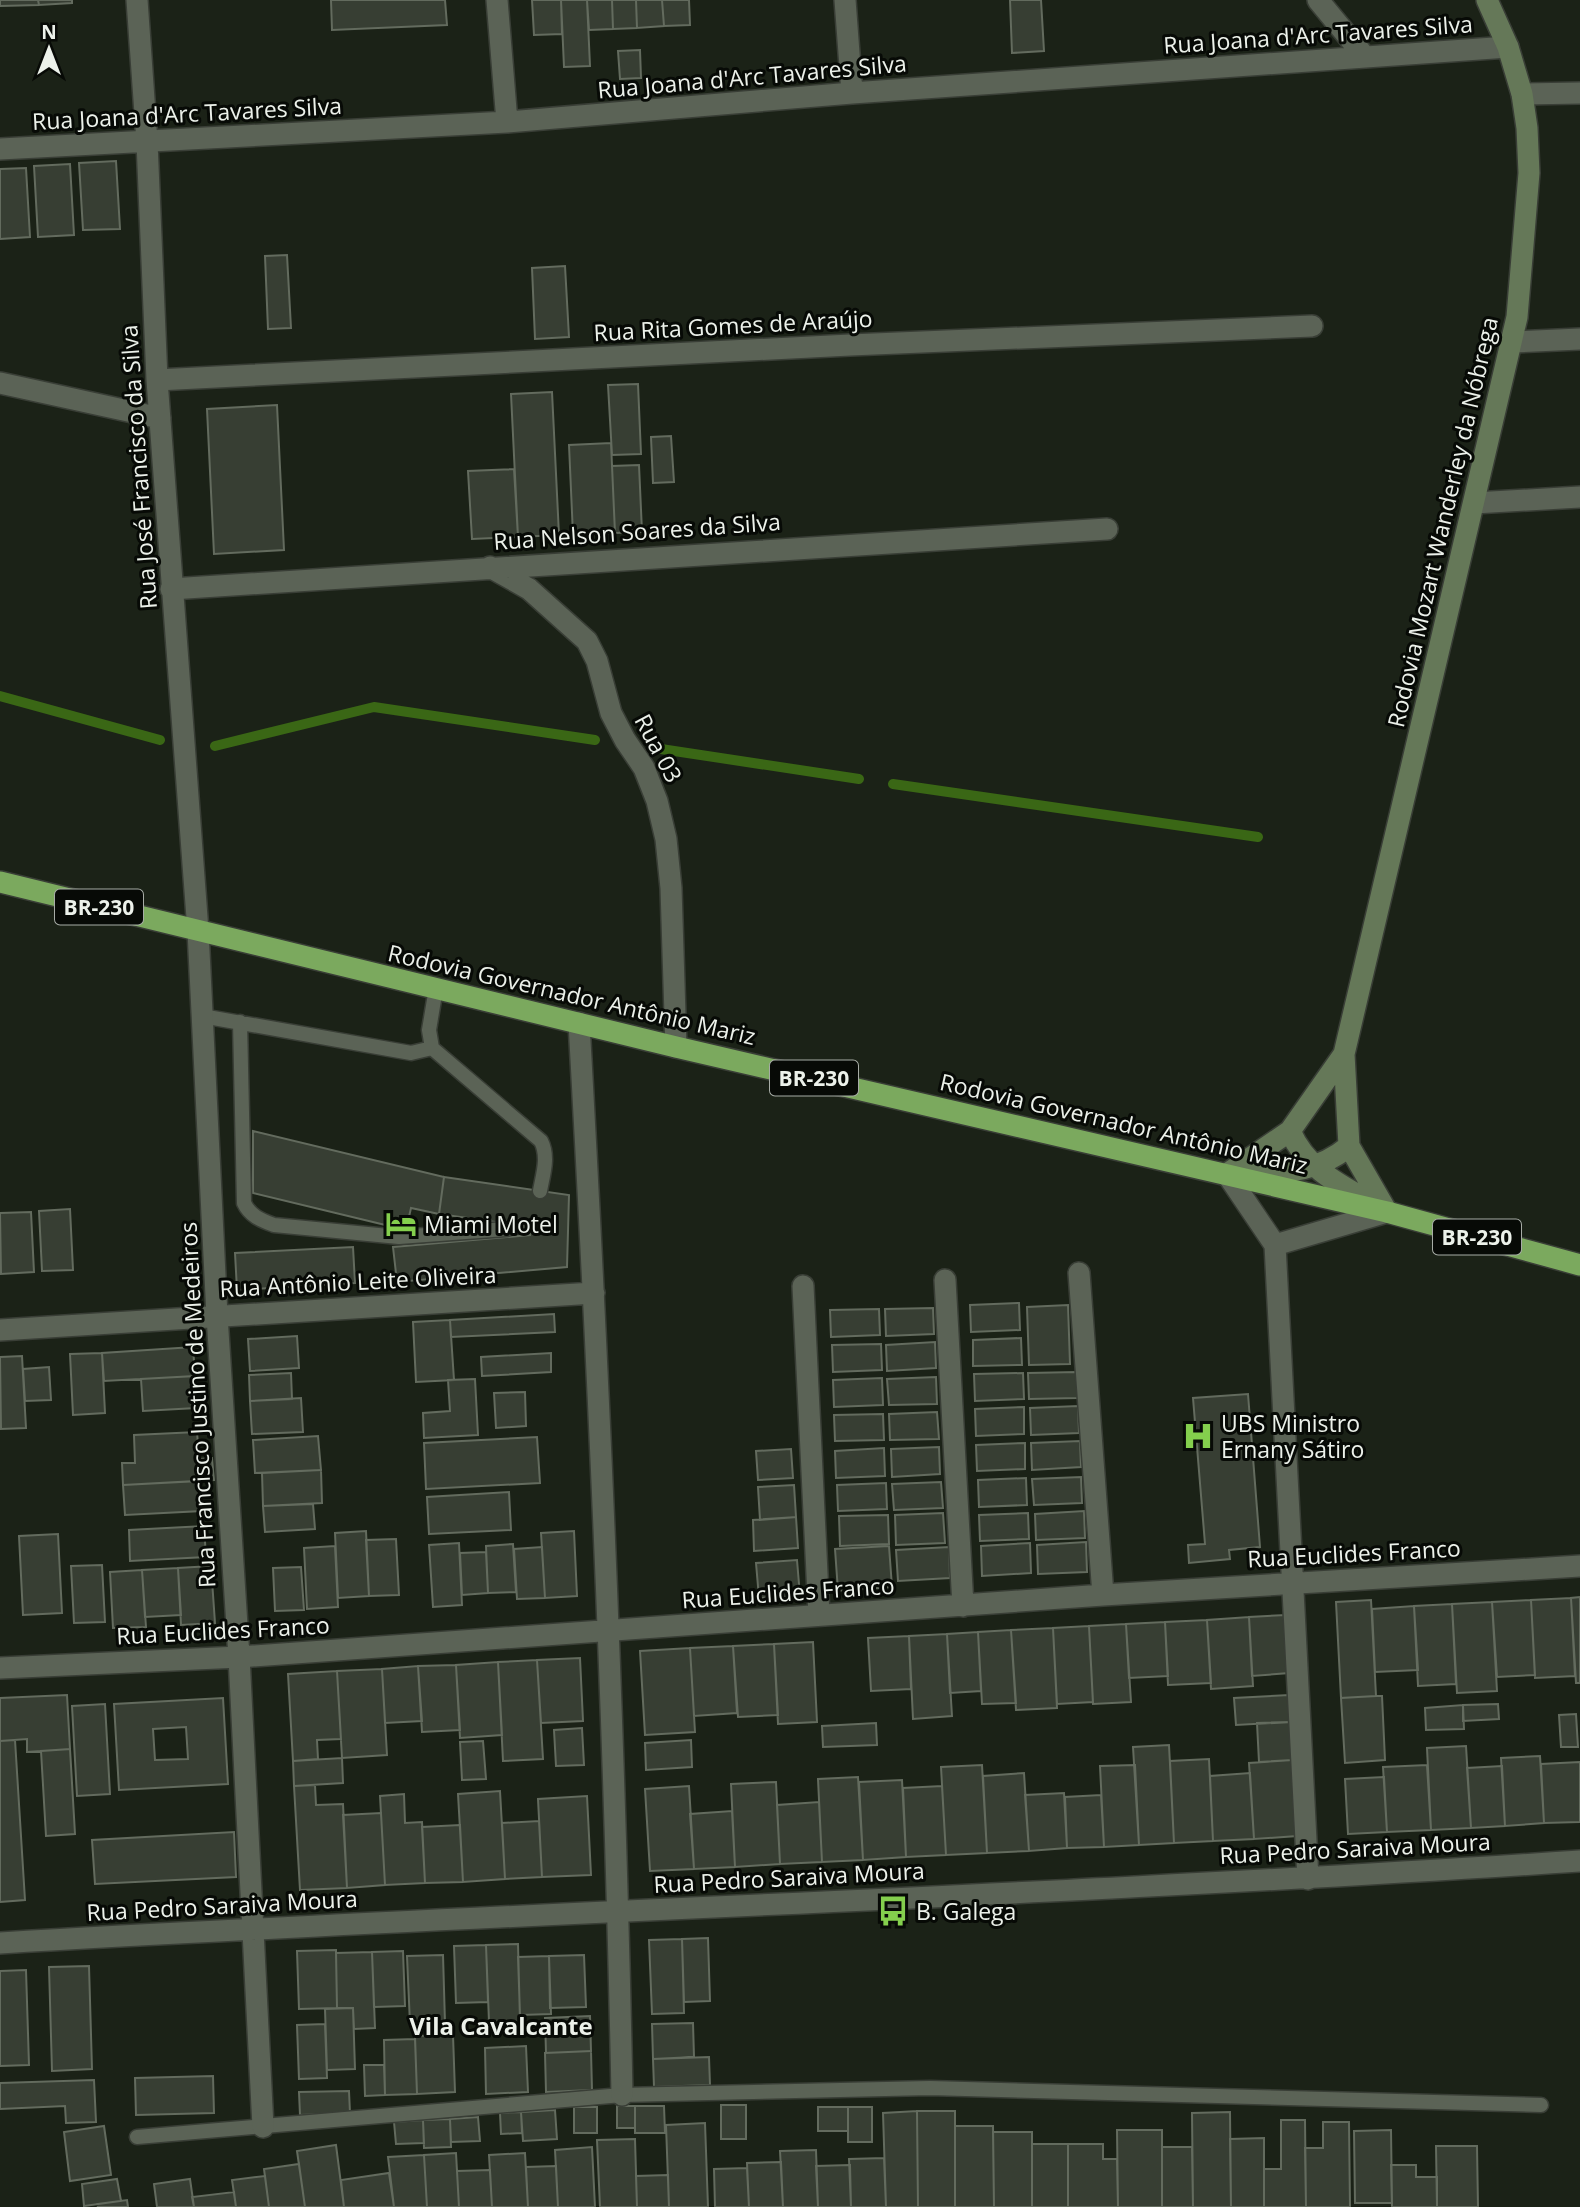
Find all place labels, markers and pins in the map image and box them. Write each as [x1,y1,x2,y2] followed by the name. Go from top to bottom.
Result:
[384,1207,418,1241] hotel icon: Miami Motel
[424,1208,558,1240] place label: Miami Motel
[1221,1407,1364,1465] place label: UBS Ministro Ernany Sátiro
[1181,1419,1215,1453] hospital icon: UBS Ministro Ernany Sátiro
[876,1894,910,1928] bus stop icon: B. Galega
[916,1895,1016,1927] place label: B. Galega

